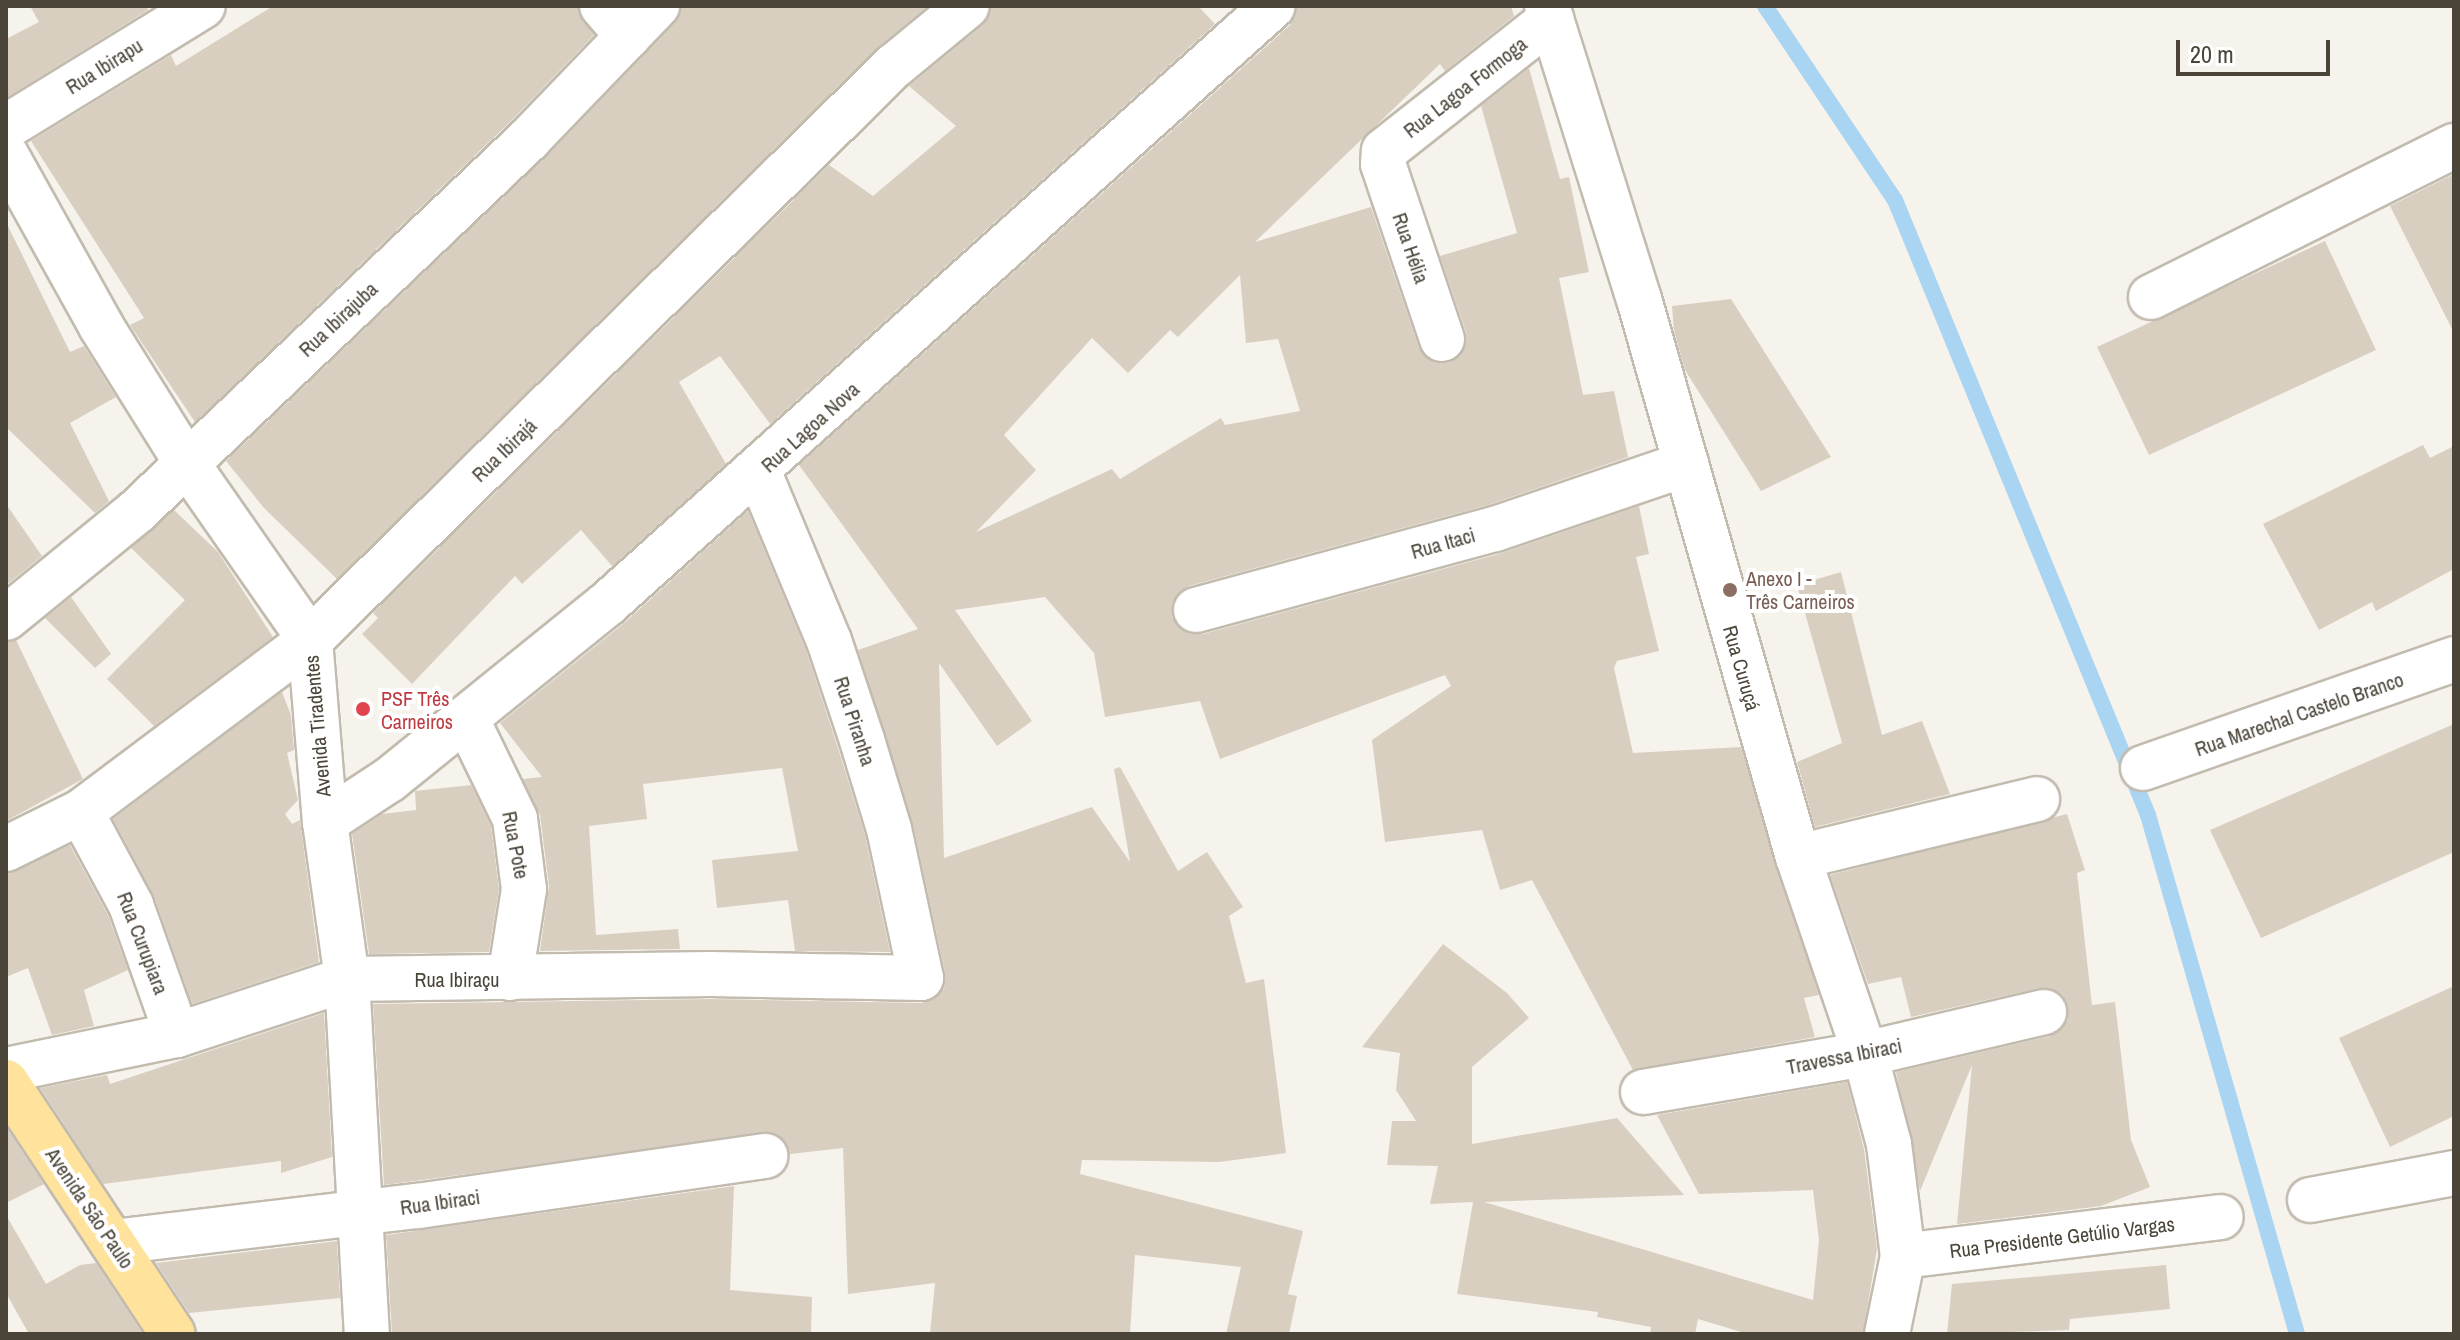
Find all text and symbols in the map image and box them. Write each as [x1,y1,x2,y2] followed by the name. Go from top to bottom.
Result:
[2180,24,2334,74] scale bar
[1399,31,1531,143] street label: Rua Lagoa Formoga
[61,33,147,99] street label: Rua Ibirapu
[2190,38,2234,70] text: 20 m
[1388,210,1434,286] street label: Rua Hélia
[294,277,382,361] street label: Rua Ibirajuba
[756,377,864,477] street label: Rua Lagoa Nova
[467,414,541,486] street label: Rua Ibirajá
[1408,522,1478,564] street label: Rua Itaci
[1746,566,1855,613] place label: Anexo I - Três Carneiros
[1721,581,1739,599] marker: Anexo I - Três Carneiros
[1718,623,1766,713] street label: Rua Curuçá
[299,654,335,798] street label: Avenida Tiradentes
[2192,667,2406,761] street label: Rua Marechal Castelo Branco
[829,674,881,768] street label: Rua Piranha
[381,686,453,733] place label: PSF Três Carneiros
[352,698,374,720] marker: PSF Três Carneiros
[498,809,534,881] street label: Rua Pote
[113,888,173,998] street label: Rua Curupiara
[415,967,499,991] street label: Rua Ibiraçu
[1784,1033,1904,1079] street label: Travessa Ibiraci
[41,1143,139,1273] street label: Avenida São Paulo
[399,1185,481,1219] street label: Rua Ibiraci
[1948,1211,2176,1263] street label: Rua Presidente Getúlio Vargas

